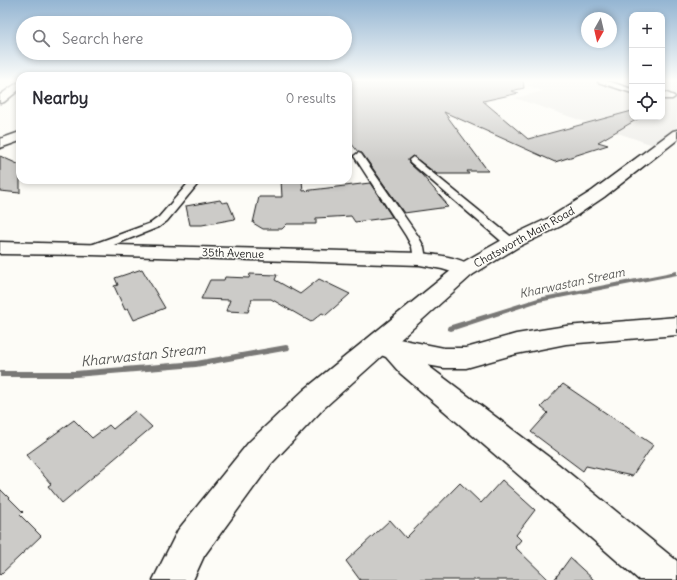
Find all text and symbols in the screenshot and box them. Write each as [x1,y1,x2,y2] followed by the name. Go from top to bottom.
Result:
[581,12,617,48] north arrow
[629,12,665,120] map controls
[629,12,665,48] button: +
[16,16,352,60] search box
[30,27,52,49] icon: search
[62,29,143,48] text: Search here
[629,48,665,84] button: −
[629,84,665,120] button: locate
[32,87,88,109] text: Nearby
[286,90,336,107] text: 0 results
[471,203,577,270] street label: Chatsworth Main Road
[202,245,264,261] street label: 35th Avenue
[518,264,626,301] water label: Kharwastan Stream
[80,339,207,371] water label: Kharwastan Stream

